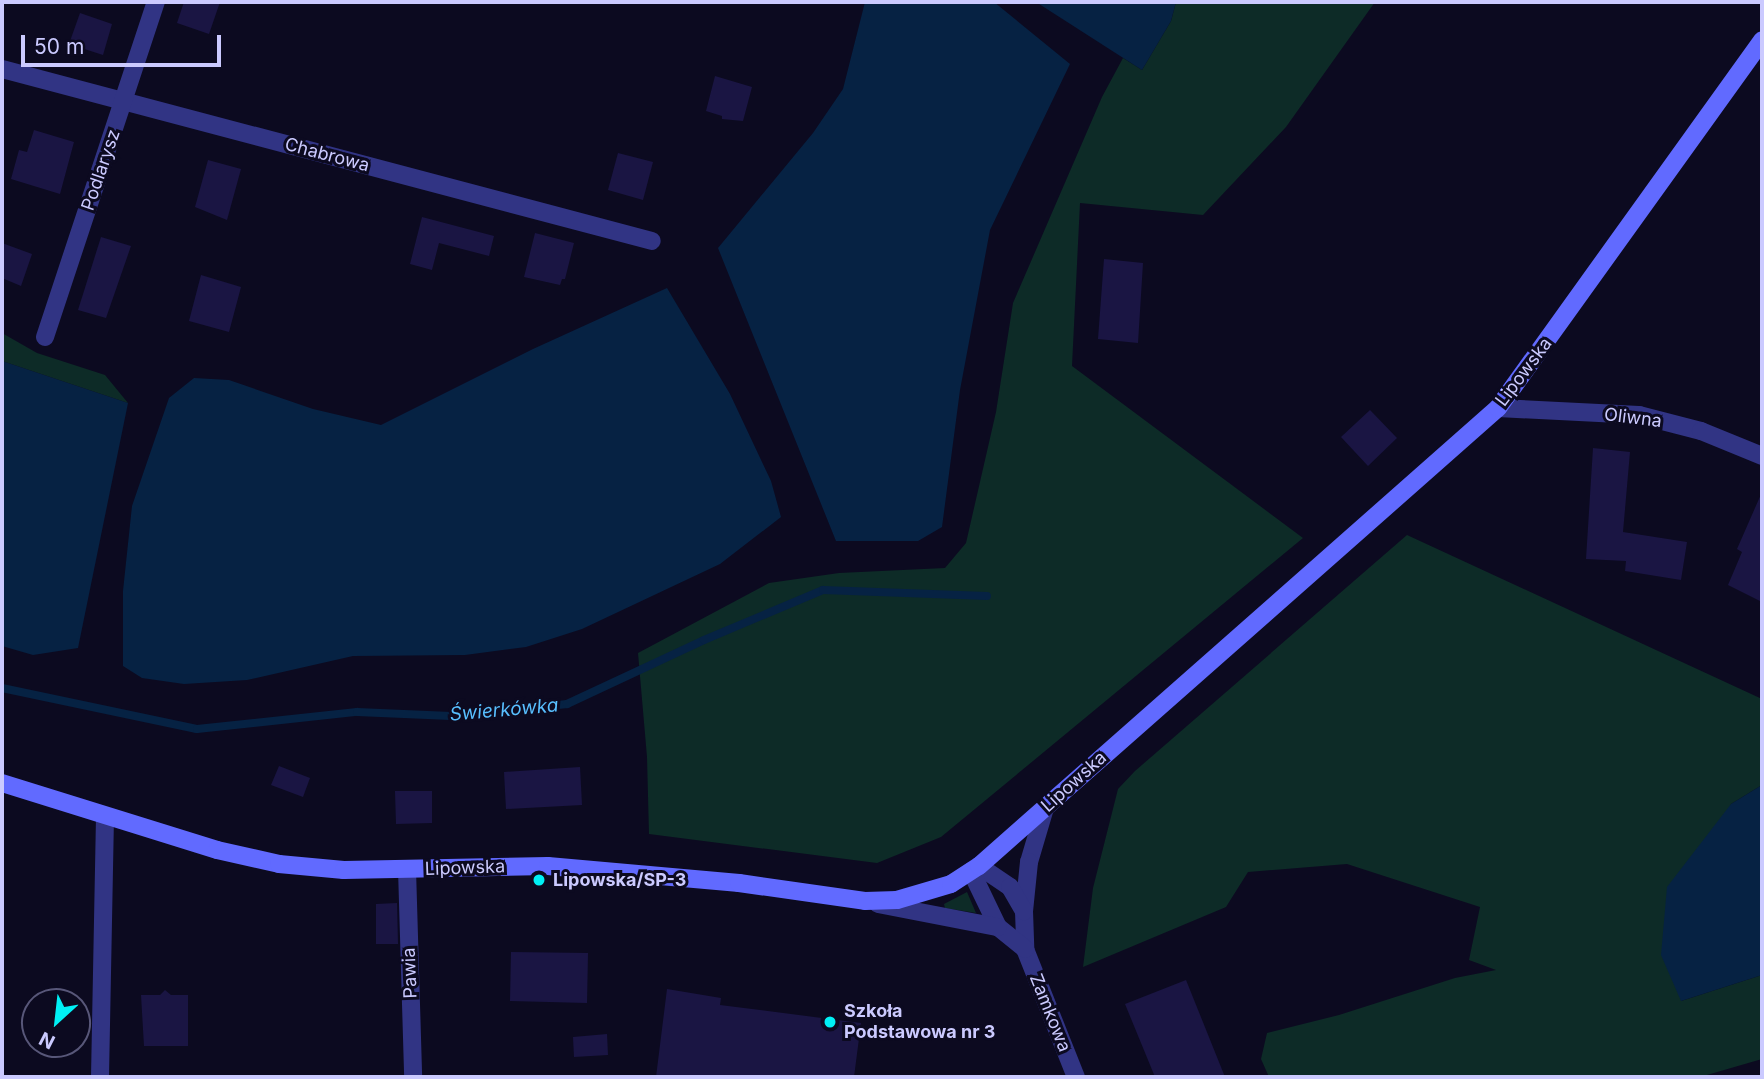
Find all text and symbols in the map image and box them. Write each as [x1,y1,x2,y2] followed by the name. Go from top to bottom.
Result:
[24,21,224,65] scale bar
[34,34,84,59] text: 50 m
[77,127,125,213] street label: Podlarysz
[282,133,372,177] street label: Chabrowa
[1491,333,1557,411] street label: Lipowska
[1603,404,1663,432] street label: Oliwna
[449,694,559,726] water label: Świerkówka
[1037,747,1111,817] street label: Lipowska
[425,856,505,880] street label: Lipowska
[553,869,686,891] place label: Lipowska/SP-3
[531,872,547,888] marker: Lipowska/SP-3
[398,947,422,999] street label: Pawia
[1025,971,1075,1055] street label: Zamkowa
[21,988,91,1058] north arrow
[844,1001,995,1044] place label: Szkoła Podstawowa nr 3
[822,1014,838,1030] marker: Szkoła Podstawowa nr 3
[35,1027,59,1054] text: N

